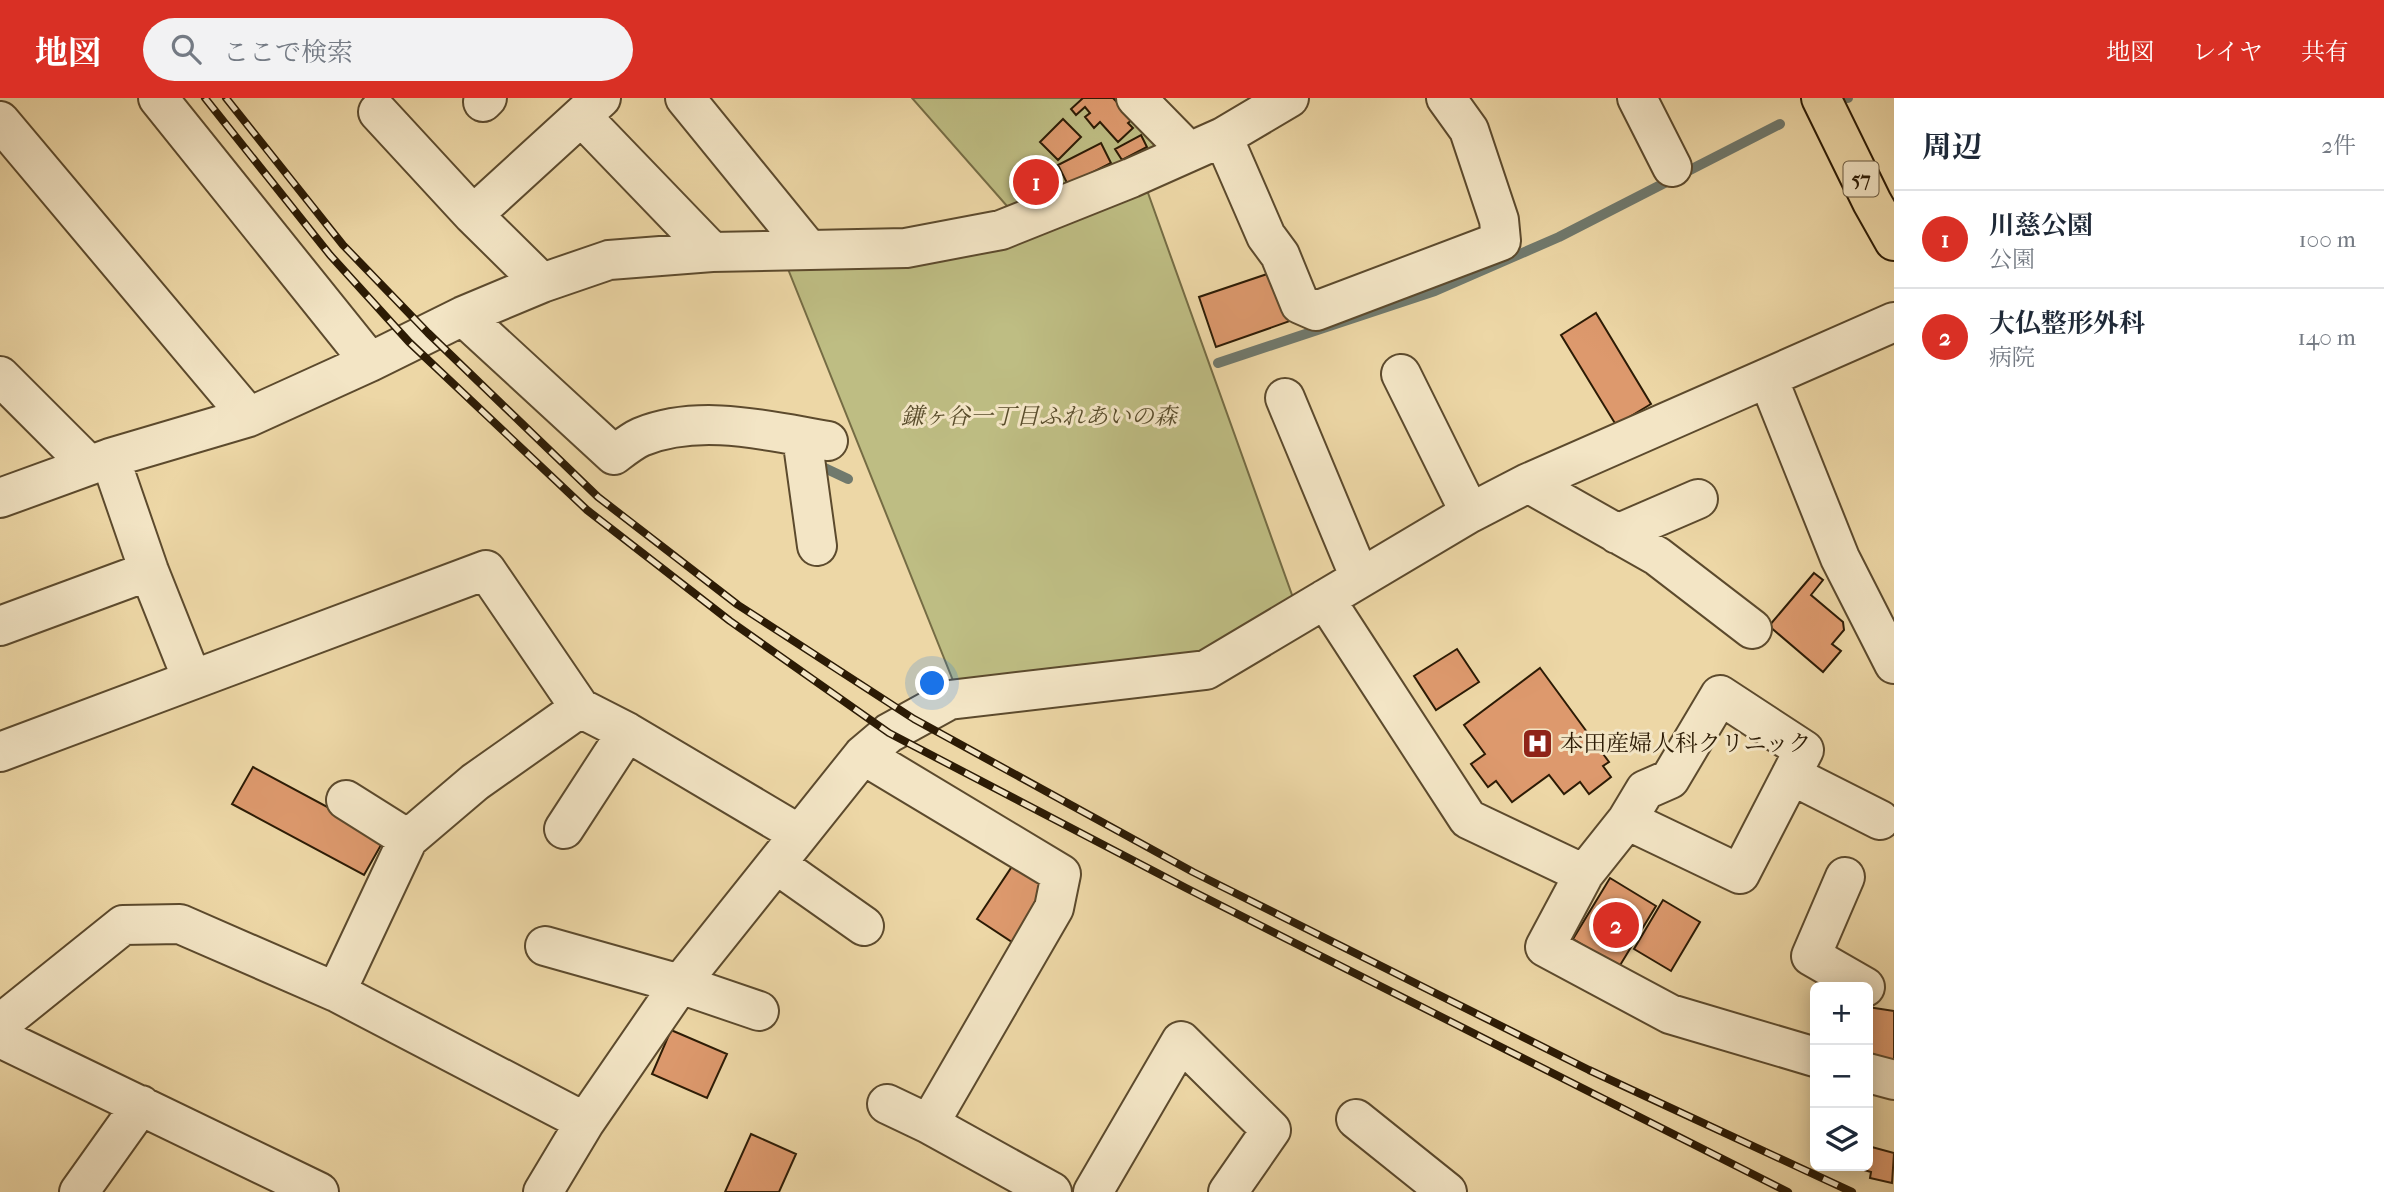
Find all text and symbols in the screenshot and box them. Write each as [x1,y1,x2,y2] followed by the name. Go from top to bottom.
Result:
[143,18,633,81] search box
[167,30,205,68] icon: search
[35,34,101,73] text: 地図
[223,37,353,68] text: ここで検索
[2106,38,2154,66] text: 地図
[2192,38,2263,66] text: レイヤ
[2301,38,2349,66] text: 共有
[1922,130,1982,165] text: 周辺
[2321,132,2356,159] text: 2件
[1013,156,1059,208] pin: 1
[1843,162,1878,196] road number: 57
[1989,210,2093,241] text: 川慈公園
[1941,226,1949,253] text: 1
[2298,226,2356,253] text: 100 m
[1989,246,2035,273] text: 公園
[1989,308,2145,339] text: 大仏整形外科
[1939,324,1951,351] text: 2
[2297,324,2356,351] text: 140 m
[1989,344,2035,371] text: 病院
[901,403,1179,430] park label: 鎌ヶ谷一丁目ふれあいの森
[915,666,949,700] your location
[1520,726,1554,760] hospital icon: 本田産婦人科クリニック
[1560,730,1812,757] place label: 本田産婦人科クリニック
[1593,899,1639,951] pin: 2
[1810,982,1873,1171] map controls
[1810,982,1873,1045] button: +
[1810,1045,1873,1108] button: −
[1810,1108,1873,1171] button: layers

